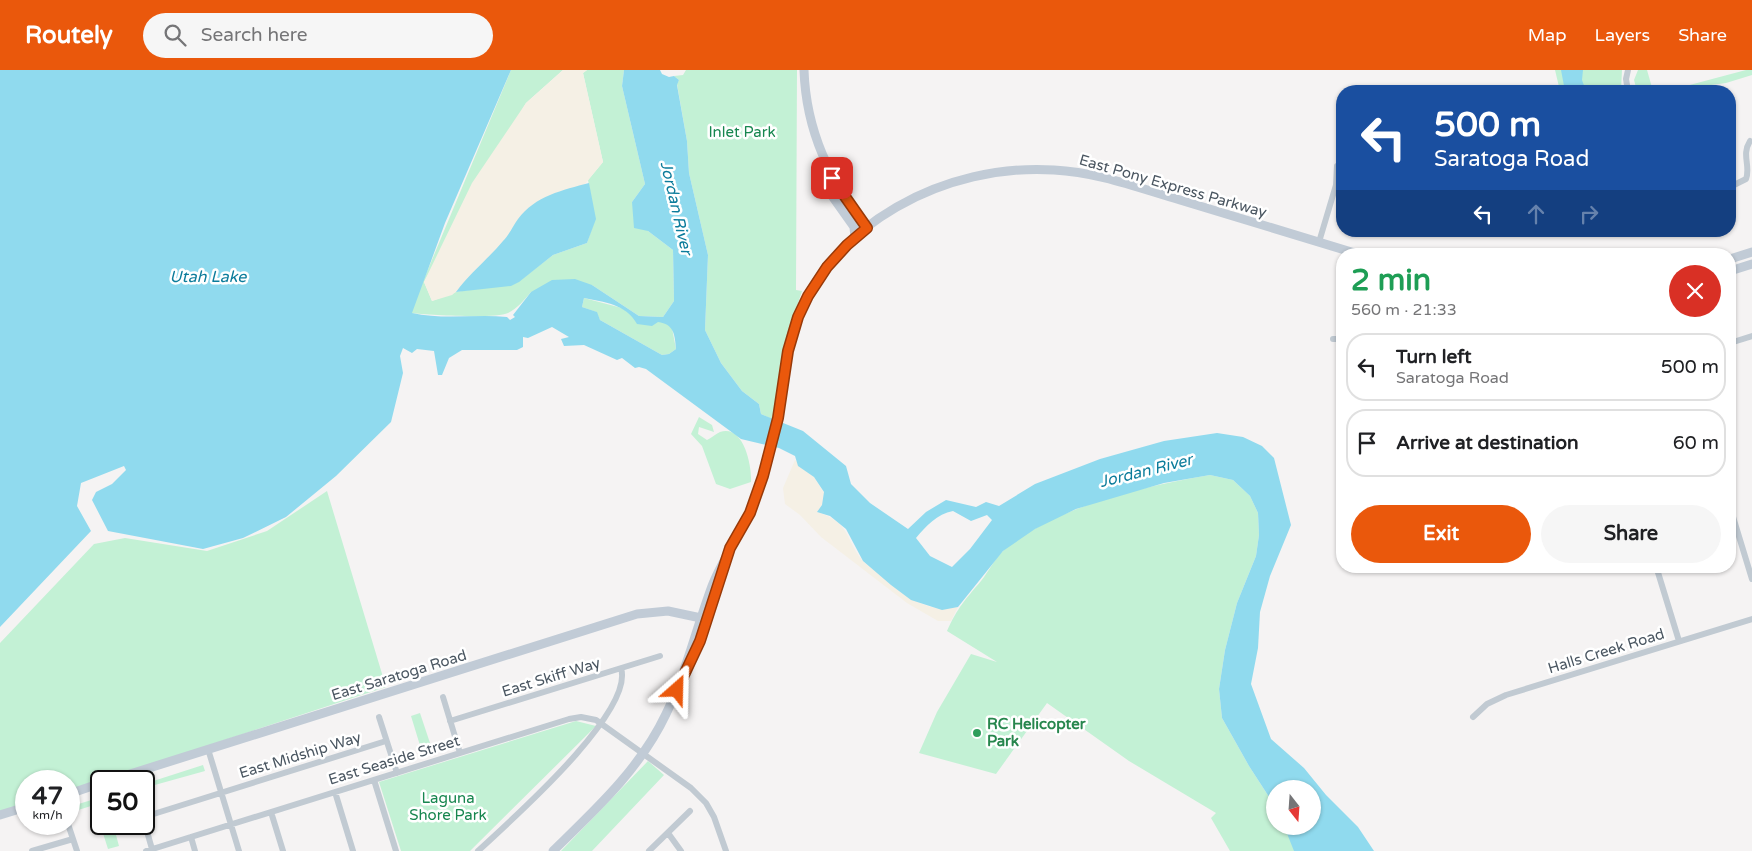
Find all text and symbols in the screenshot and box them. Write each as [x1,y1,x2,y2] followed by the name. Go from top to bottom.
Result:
[143,13,493,58] search box
[25,21,113,50] text: Routely
[161,21,189,49] icon: search
[201,24,308,46] text: Search here
[1528,24,1567,46] text: Map
[1595,24,1650,46] text: Layers
[1678,24,1727,46] text: Share
[1434,104,1541,146] text: 500 m
[1351,105,1416,170] icon: left
[708,123,776,141] park label: Inlet Park
[1434,146,1589,172] text: Saratoga Road
[1077,151,1269,221] street label: East Pony Express Parkway
[811,157,853,199] pin
[656,159,697,258] water label: Jordan River
[818,164,846,192] icon: arrive
[1469,200,1497,228] icon: left
[1522,200,1550,228] icon: ahead
[1575,200,1603,228] icon: right
[1351,262,1431,299] text: 2 min
[1669,265,1721,317] button: close
[170,267,247,287] water label: Utah Lake
[1351,300,1457,320] text: 560 m · 21:33
[1396,346,1472,368] text: Turn left
[1353,353,1381,381] icon: left
[1661,356,1719,378] text: 500 m
[1396,368,1509,388] text: Saratoga Road
[1353,429,1381,457] icon: arrive
[1396,432,1579,454] text: Arrive at destination
[1673,432,1719,454] text: 60 m
[1097,449,1196,492] water label: Jordan River
[1351,505,1531,563] button: Exit
[1541,505,1721,563] button: Share
[1546,625,1666,677] street label: Halls Creek Road
[329,646,469,704] street label: East Saratoga Road
[500,653,602,701] street label: East Skiff Way
[650,663,702,715] position arrow
[987,715,1086,750] place label: RC Helicopter Park
[971,727,983,739] marker: RC Helicopter Park
[237,728,363,782] street label: East Midship Way
[326,731,462,789] street label: East Seaside Street
[90,770,155,835] speed limit sign: 50
[1266,780,1321,835] north arrow
[1266,780,1321,835] map controls
[32,781,63,811] text: 47
[409,789,487,824] park label: Laguna Shore Park
[32,808,63,822] text: km/h

